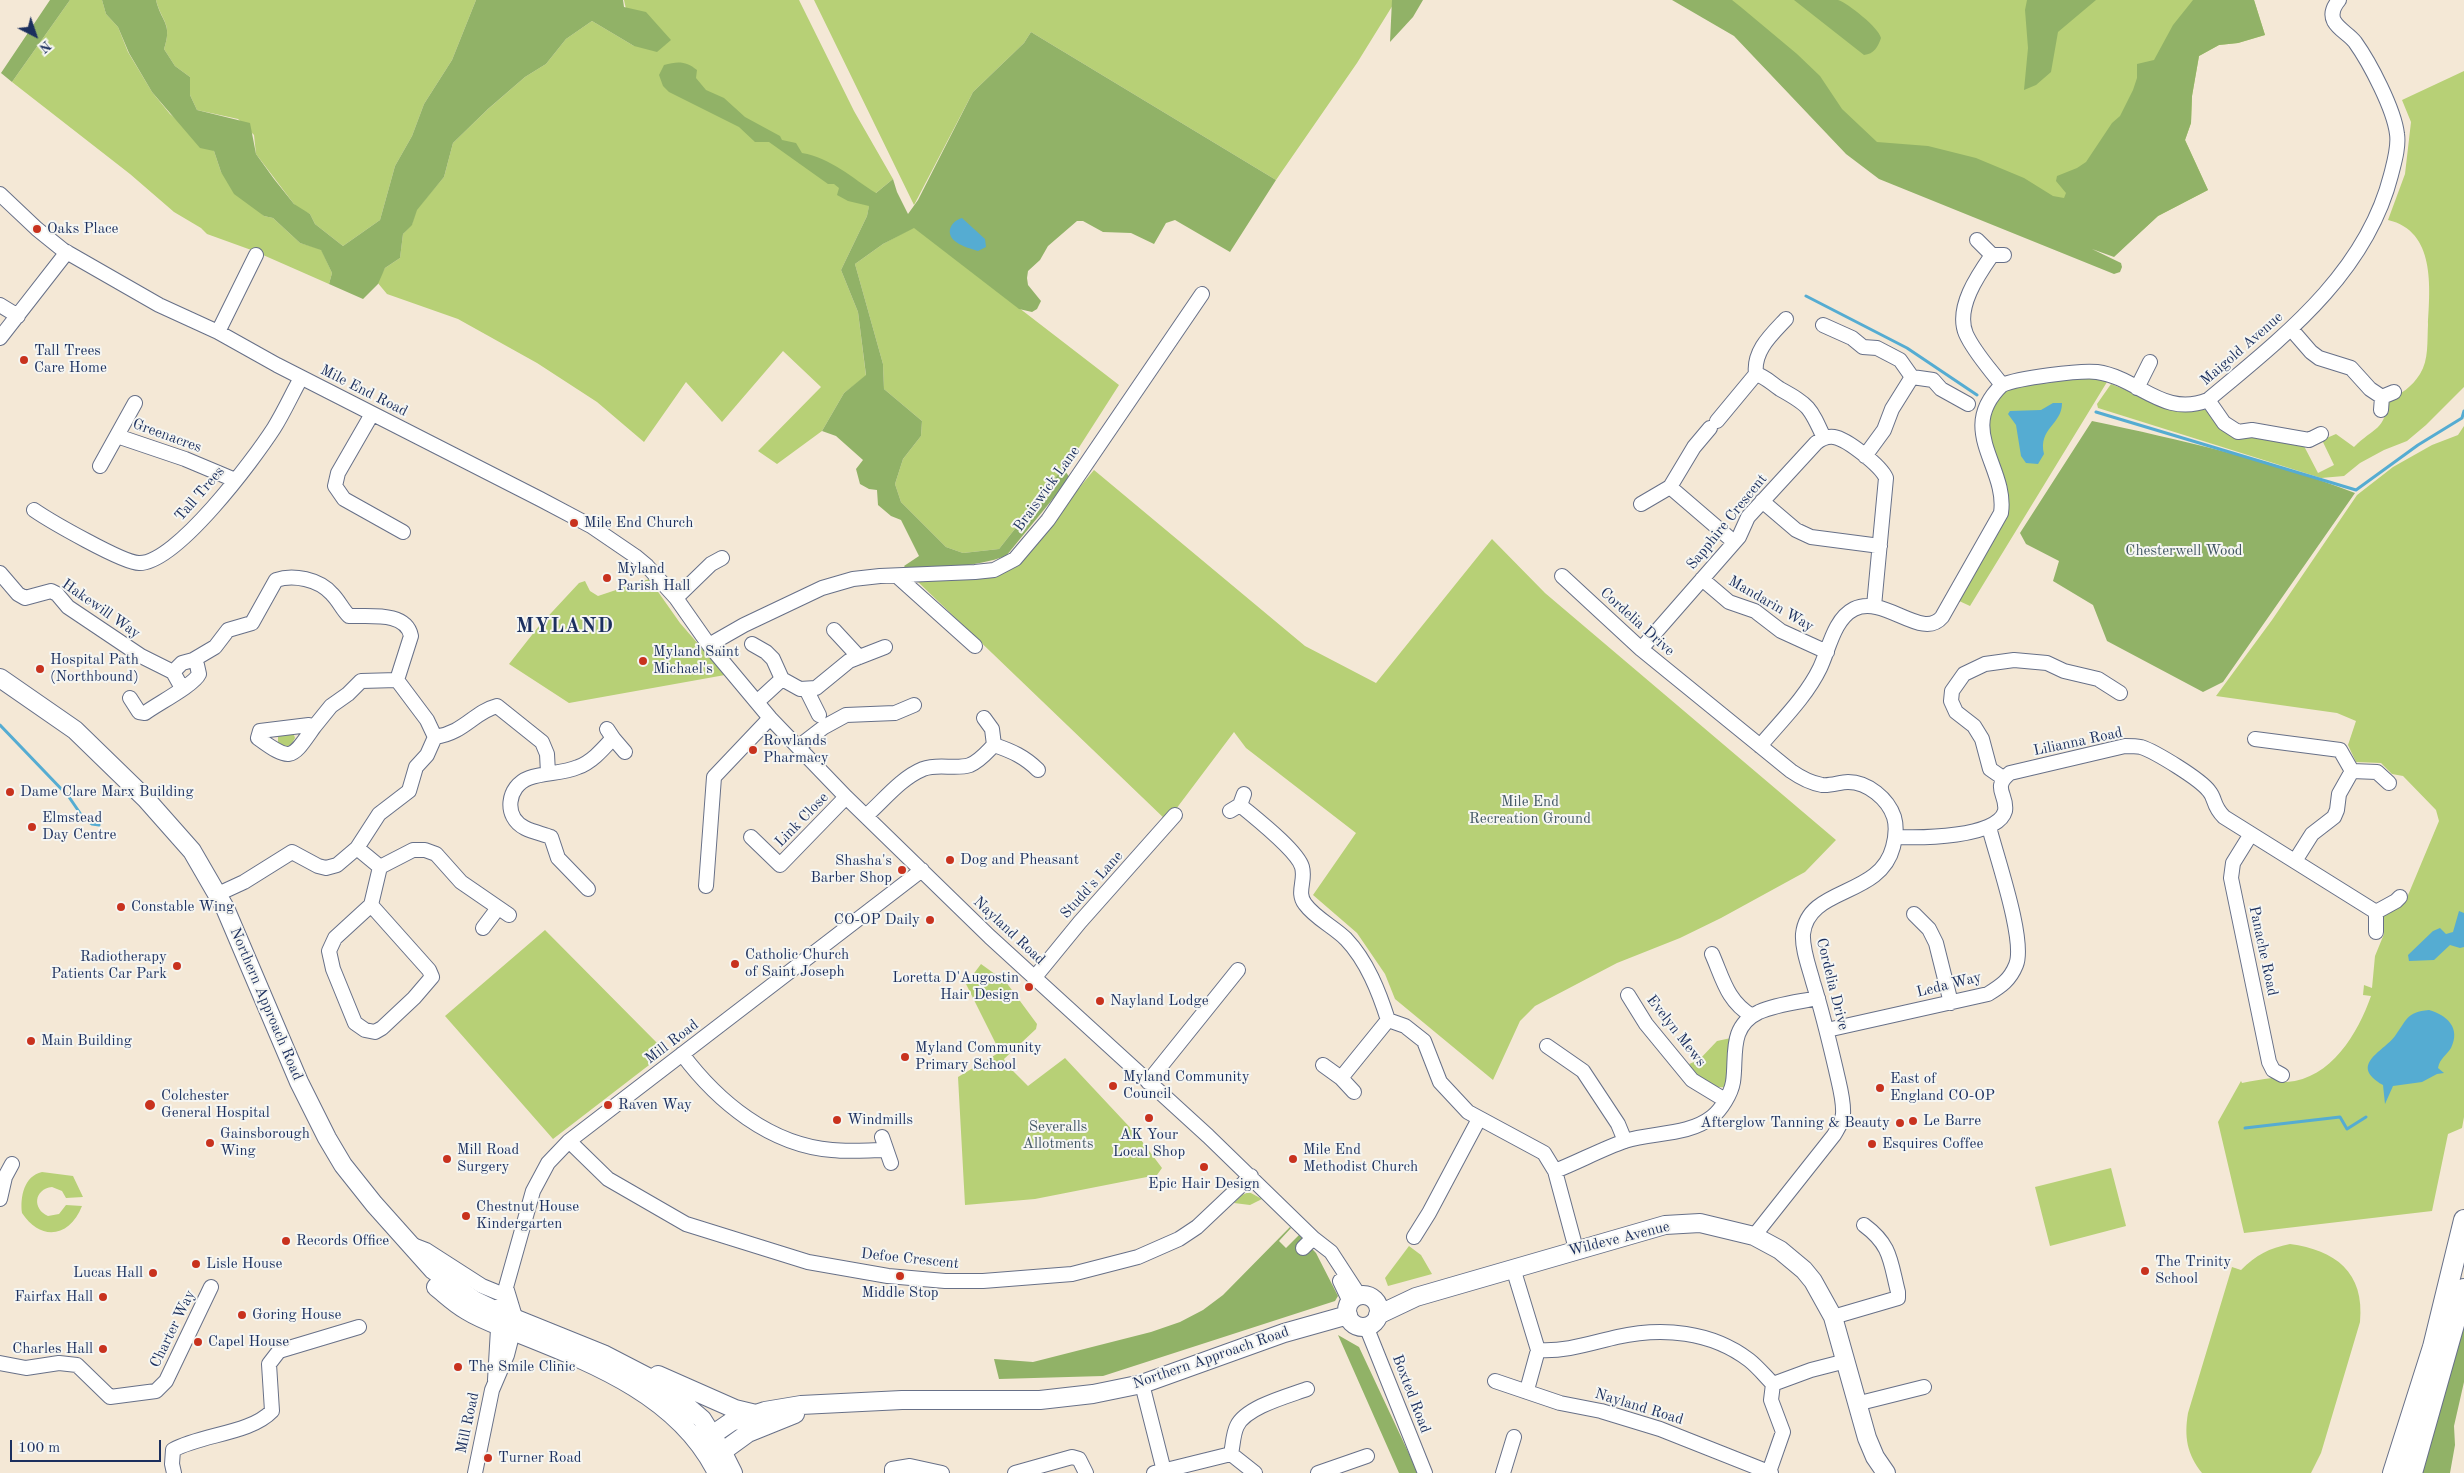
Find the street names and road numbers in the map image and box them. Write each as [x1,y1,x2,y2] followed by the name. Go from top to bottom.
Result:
[2197,308,2287,390] street label: Maigold Avenue
[317,361,411,421] street label: Mile End Road
[130,415,204,457] street label: Greenacres
[1010,443,1084,535] street label: Braiswick Lane
[171,463,229,525] street label: Tall Trees
[1683,470,1771,574] street label: Sapphire Crescent
[1725,572,1817,636] street label: Mandarin Way
[58,575,144,643] street label: Hakewill Way
[1596,584,1678,660] street label: Cordelia Drive
[2032,724,2124,760] street label: Lilianna Road
[772,789,832,851] street label: Link Close
[1057,847,1127,923] street label: Studd's Lane
[969,893,1049,969] street label: Nayland Road
[2245,904,2281,998] street label: Panache Road
[226,925,306,1083] street label: Northern Approach Road
[1812,936,1852,1032] street label: Cordelia Drive
[1915,968,1983,1002] street label: Leda Way
[1642,991,1710,1071] street label: Evelyn Mews
[642,1016,702,1068] street label: Mill Road
[1566,1218,1672,1260] street label: Wildeve Avenue
[860,1245,960,1273] street label: Defoe Crescent
[146,1287,200,1371] street label: Charter Way
[1130,1323,1292,1393] street label: Northern Approach Road
[1388,1352,1434,1436] street label: Boxted Road
[1593,1385,1685,1429] street label: Nayland Road
[453,1391,483,1455] street label: Mill Road

